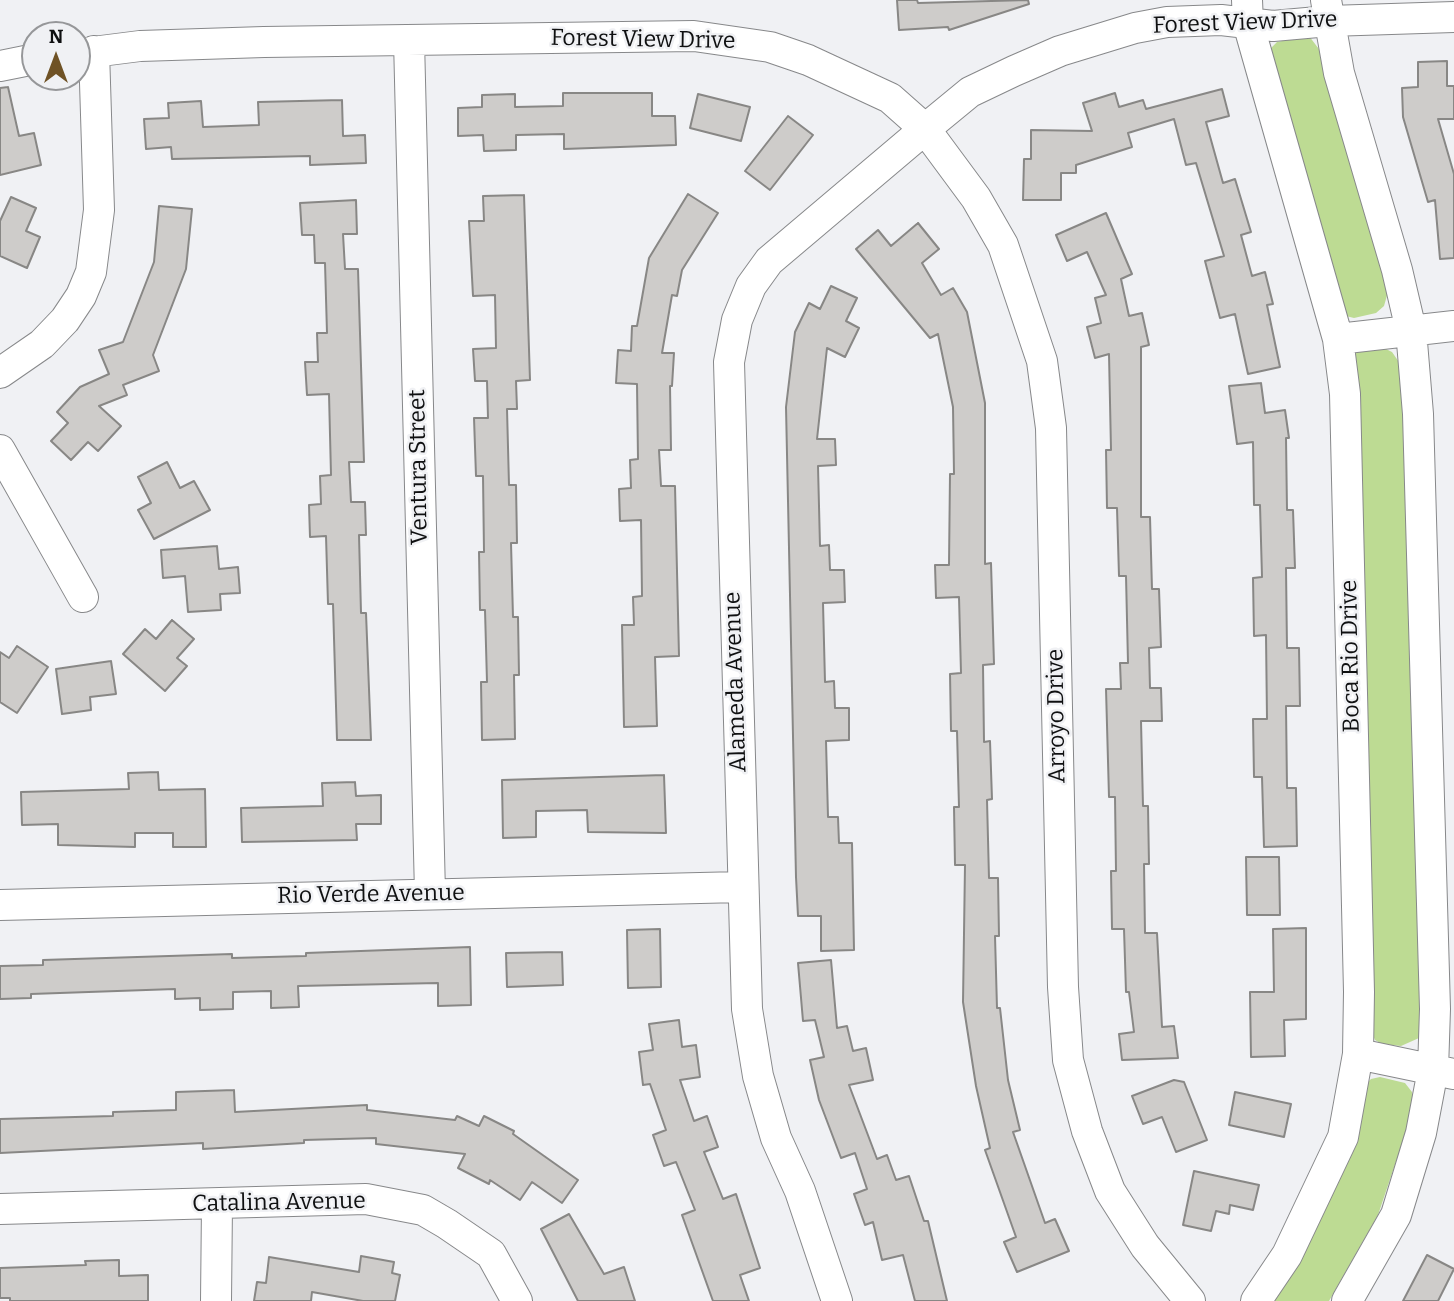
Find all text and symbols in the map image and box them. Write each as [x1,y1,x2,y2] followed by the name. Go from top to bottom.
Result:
[1152,6,1338,40] street label: Forest View Drive
[21,21,91,91] north arrow
[49,25,63,48] text: N
[550,25,736,55] street label: Forest View Drive
[404,389,434,545] street label: Ventura Street
[1336,580,1366,732] street label: Boca Rio Drive
[719,591,753,773] street label: Alameda Avenue
[1042,649,1072,783] street label: Arroyo Drive
[277,880,465,910] street label: Rio Verde Avenue
[192,1188,366,1218] street label: Catalina Avenue

